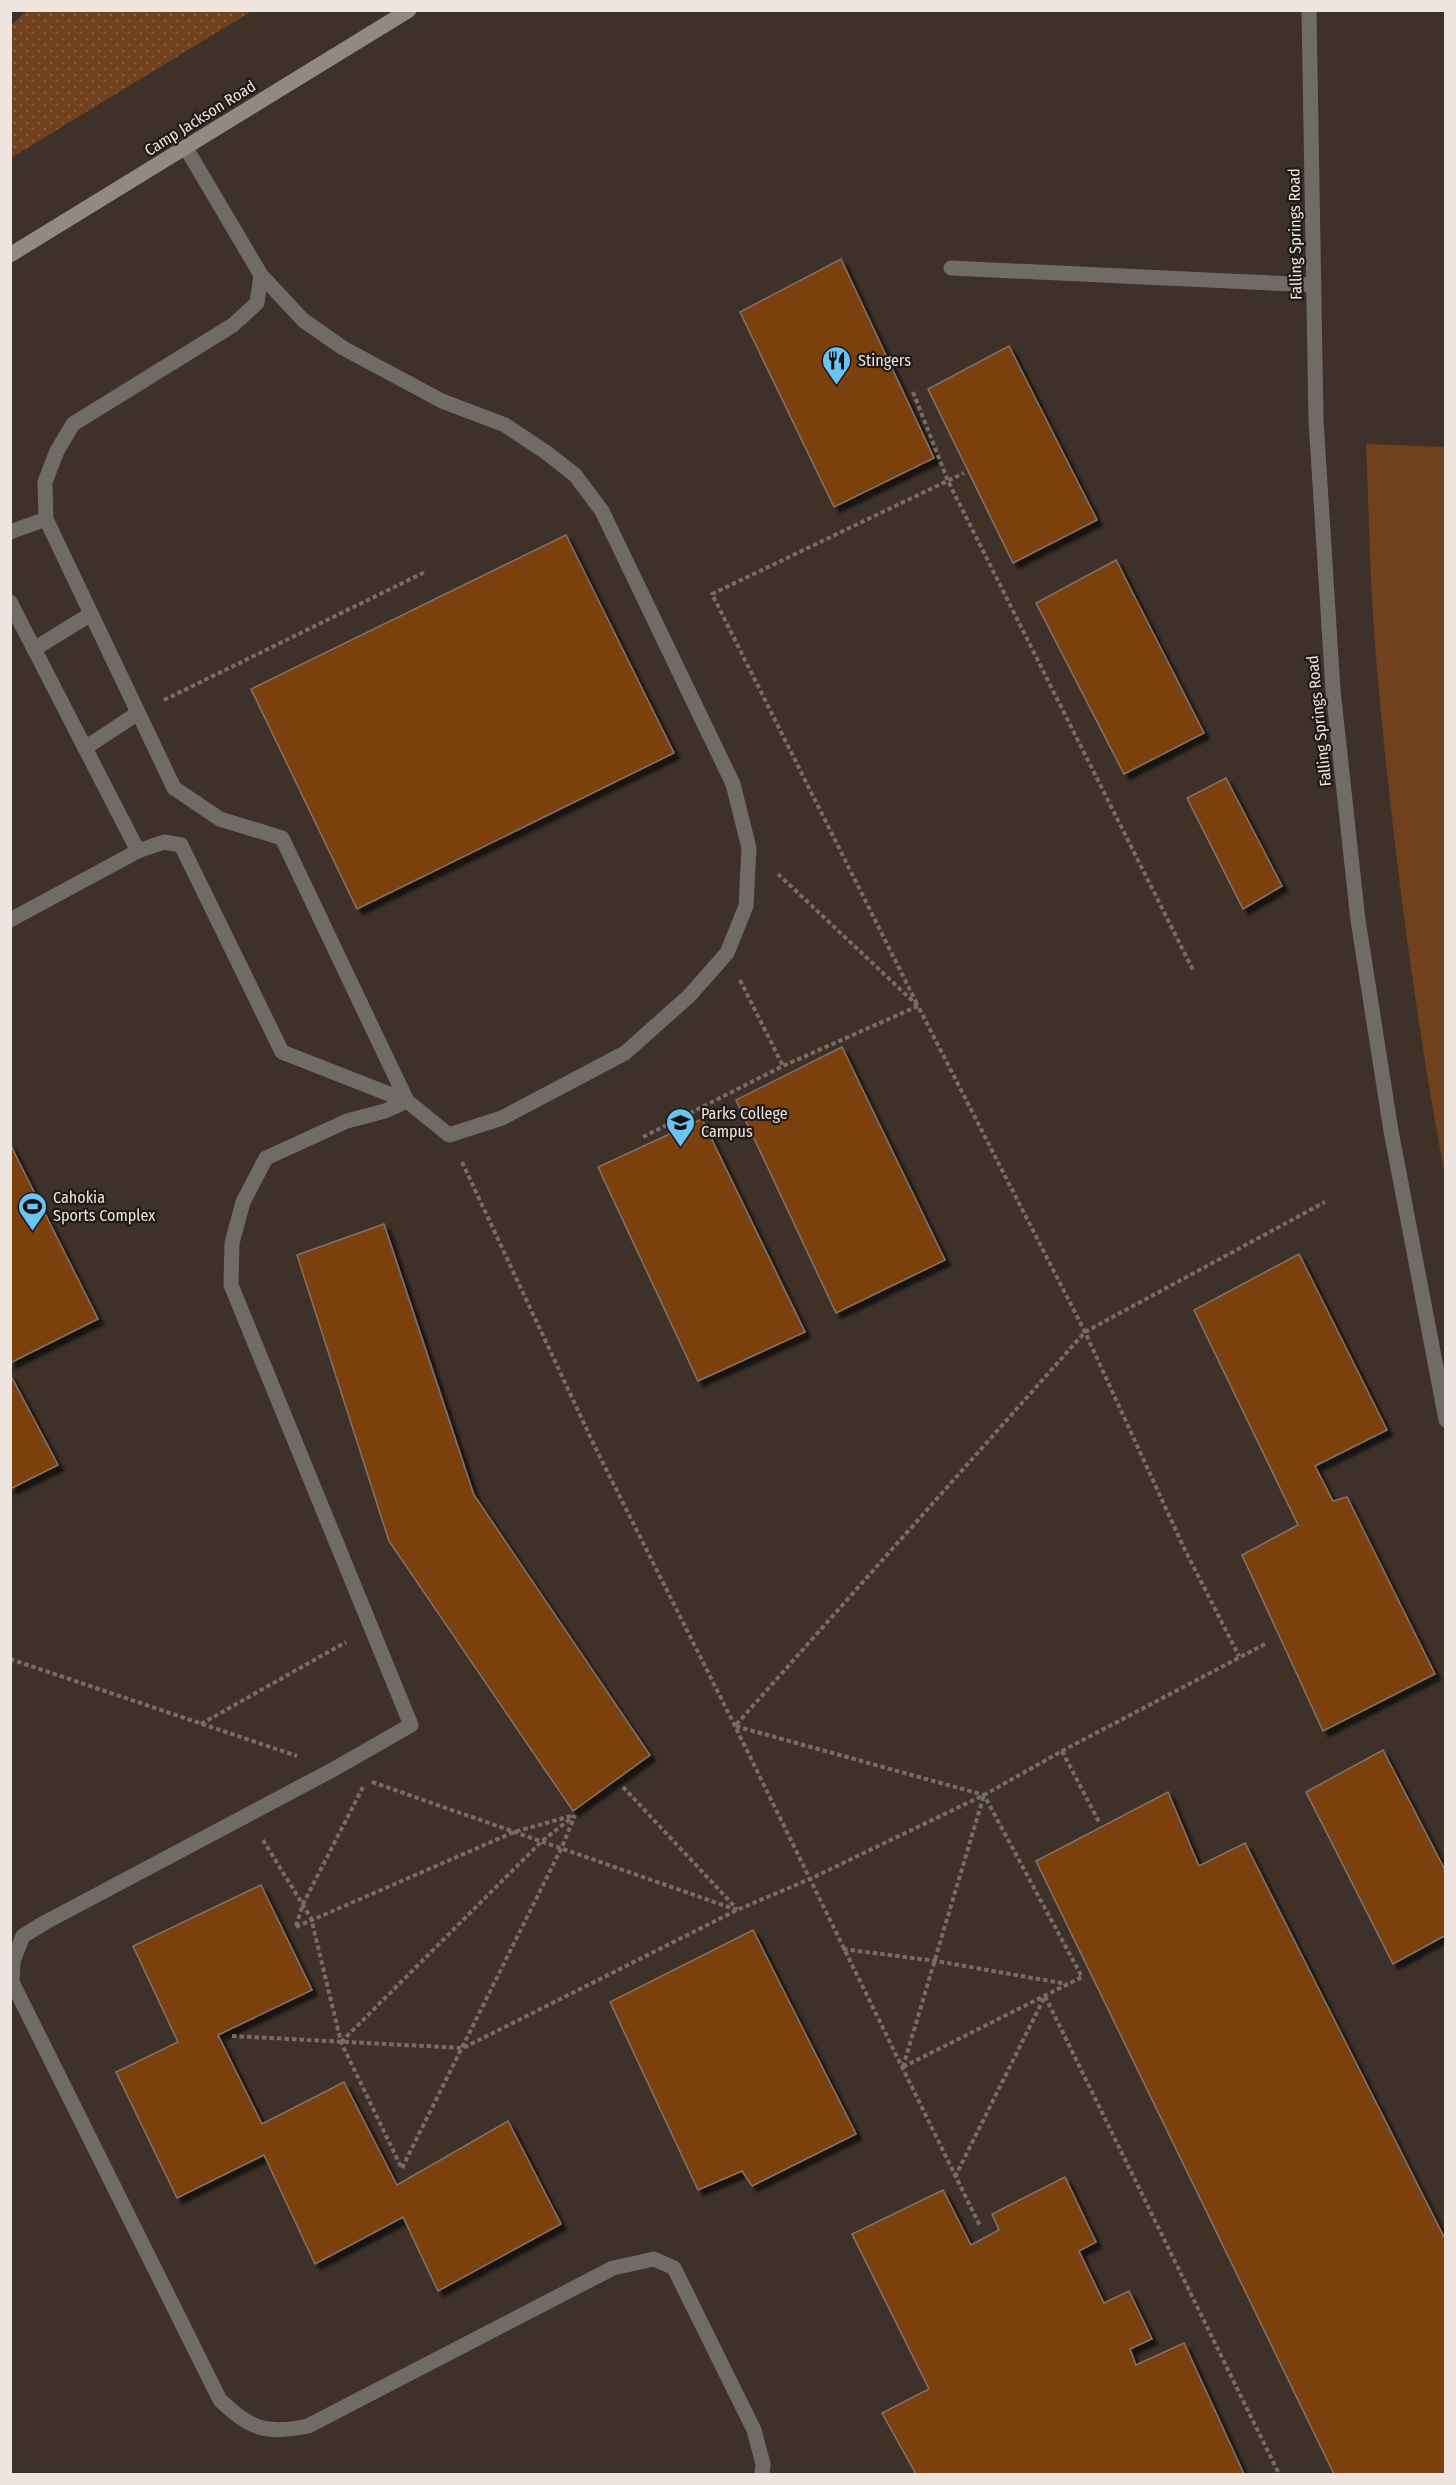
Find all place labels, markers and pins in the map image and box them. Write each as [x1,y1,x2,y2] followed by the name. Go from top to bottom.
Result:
[821,344,853,386] restaurant icon: Stingers
[858,351,911,370] place label: Stingers
[701,1104,788,1141] place label: Parks College Campus
[664,1106,696,1148] school or university icon: Parks College Campus
[53,1188,155,1225] place label: Cahokia Sports Complex
[16,1190,48,1232] sports icon: Cahokia Sports Complex

